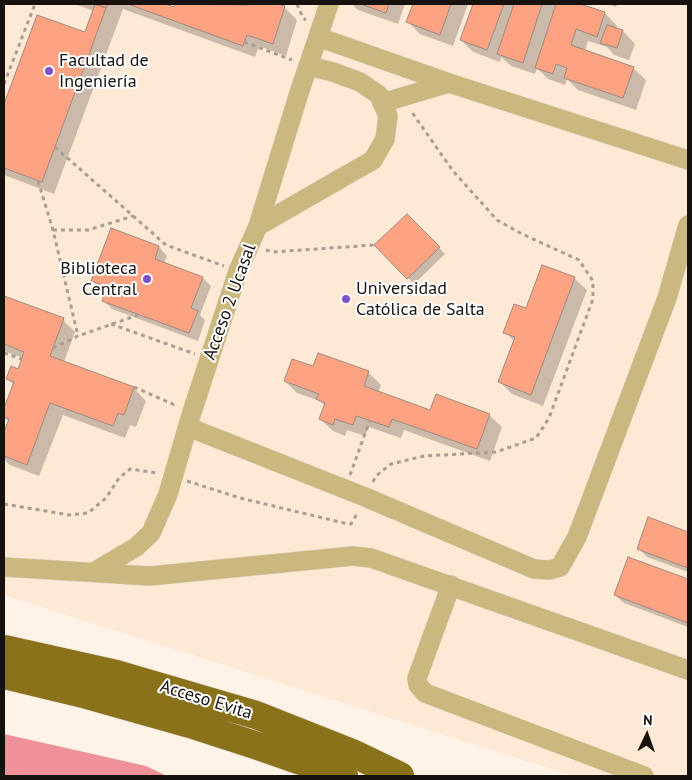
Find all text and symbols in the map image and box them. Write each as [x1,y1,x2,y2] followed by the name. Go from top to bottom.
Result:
[59,50,149,92] place label: Facultad de Ingeniería
[43,65,55,77] marker: Facultad de Ingeniería
[199,241,261,363] street label: Acceso 2 Ucasal
[60,258,137,300] place label: Biblioteca Central
[141,273,153,285] marker: Biblioteca Central
[356,278,485,320] place label: Universidad Católica de Salta
[340,293,352,305] marker: Universidad Católica de Salta
[157,676,255,724] street label: Acceso Evita
[622,710,672,760] north arrow
[643,711,653,729] text: N

